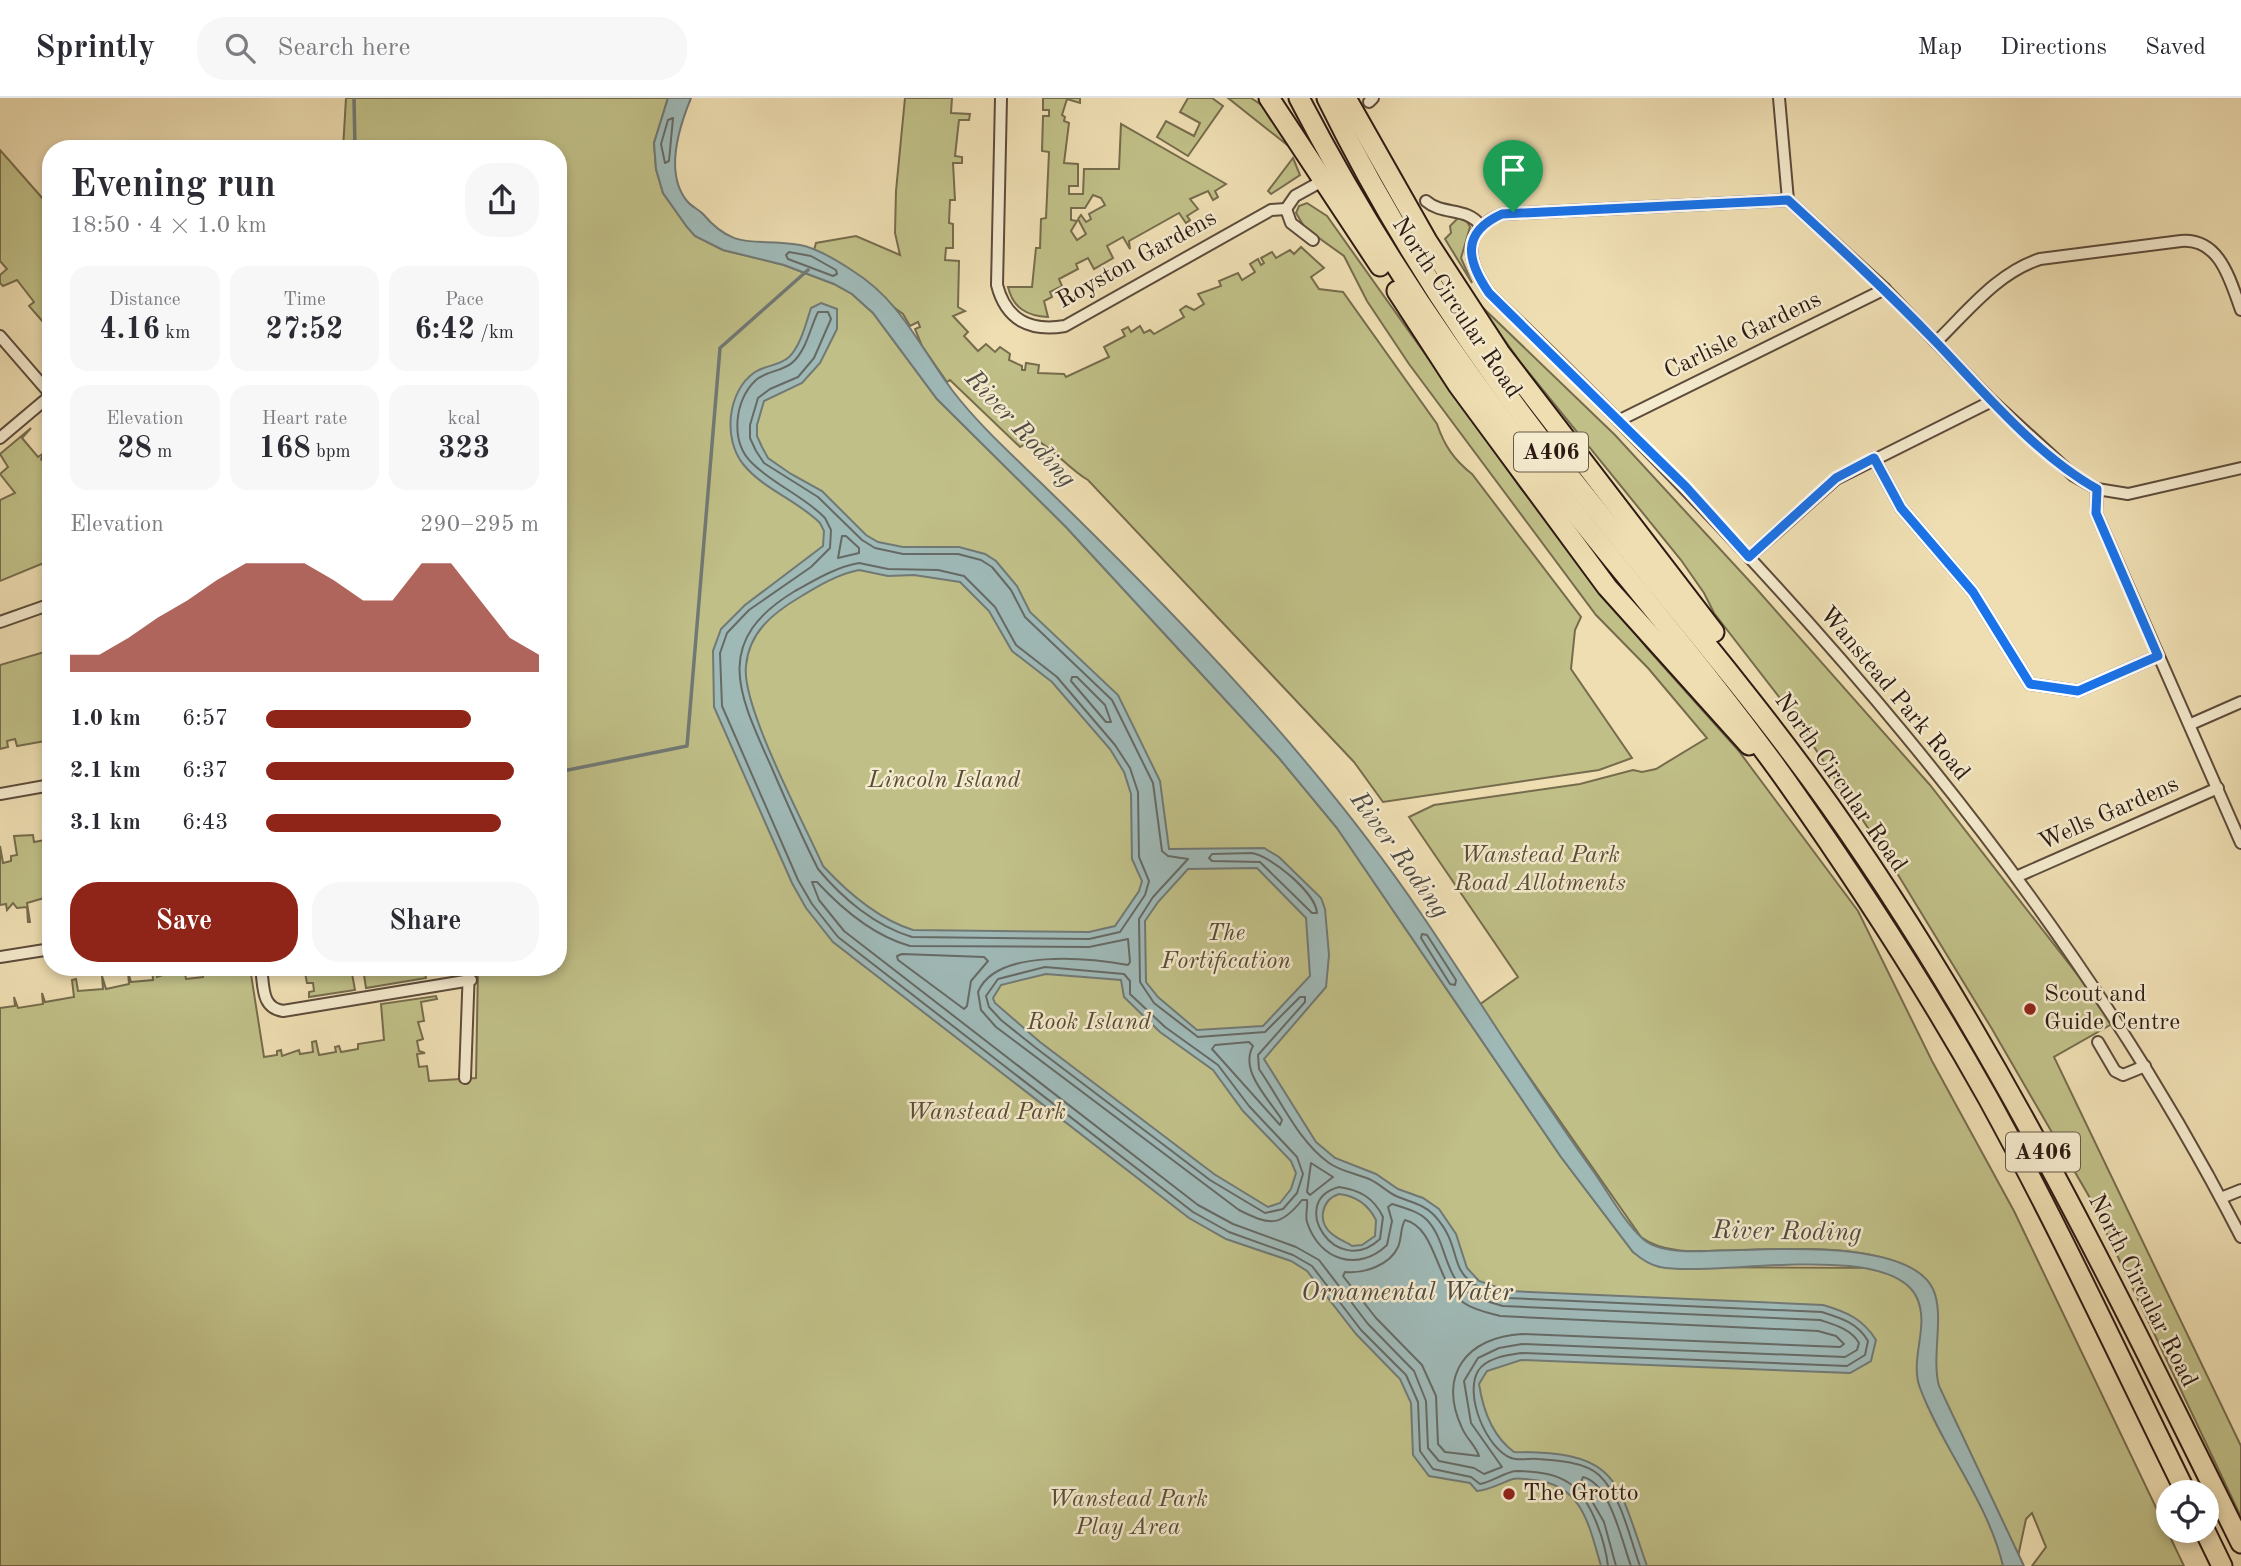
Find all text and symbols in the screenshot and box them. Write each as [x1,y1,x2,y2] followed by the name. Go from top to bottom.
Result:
[197,17,687,80] search box
[221,29,259,67] icon: search
[35,32,155,65] text: Sprintly
[277,35,410,61] text: Search here
[1918,36,1962,60] text: Map
[2000,36,2107,60] text: Directions
[2145,36,2206,60] text: Saved
[1483,140,1543,212] pin
[1494,151,1532,189] icon: arrive
[465,163,539,237] button: share
[70,167,276,205] text: Evening run
[1053,206,1221,314] street label: Royston Gardens
[1387,213,1525,403] street label: North Circular Road
[70,214,267,237] text: 18:50 · 4 × 1.0 km
[1661,288,1825,384] street label: Carlisle Gardens
[109,291,181,310] text: Distance
[283,291,326,310] text: Time
[445,291,483,310] text: Pace
[99,315,160,345] text: 4.16
[265,315,343,345] text: 27:52
[414,315,475,345] text: 6:42
[160,324,190,343] text: km
[475,324,514,343] text: /km
[959,365,1080,492] water label: River Roding
[106,410,183,429] text: Elevation
[262,410,347,429] text: Heart rate
[448,410,481,429] text: kcal
[1514,432,1588,472] road number: A406
[117,434,152,464] text: 28
[258,434,311,464] text: 168
[438,434,490,464] text: 323
[152,443,172,462] text: m
[311,443,351,462] text: bpm
[70,513,164,536] text: Elevation
[420,513,539,536] text: 290–295 m
[1814,602,1974,786] street label: Wanstead Park Road
[1769,689,1911,877] street label: North Circular Road
[70,707,141,730] text: 1.0 km
[182,707,228,730] text: 6:57
[70,759,141,782] text: 2.1 km
[182,759,228,782] text: 6:37
[867,769,1021,793] park label: Lincoln Island
[2035,772,2183,856] street label: Wells Gardens
[1344,786,1453,923] water label: River Roding
[70,811,141,834] text: 3.1 km
[182,811,228,834] text: 6:43
[1453,844,1626,896] park label: Wanstead Park Road Allotments
[70,882,298,962] button: Save
[312,882,539,962] button: Share
[1160,922,1291,974] park label: The Fortification
[2044,983,2180,1035] place label: Scout and Guide Centre
[2022,1001,2038,1017] marker: Scout and Guide Centre
[1026,1011,1151,1035] park label: Rook Island
[906,1101,1066,1125] park label: Wanstead Park
[2006,1133,2080,1172] road number: A406
[2083,1191,2201,1391] street label: North Circular Road
[1711,1218,1862,1246] water label: River Roding
[1301,1280,1514,1306] water label: Ornamental Water
[2156,1480,2219,1543] map controls
[2156,1480,2219,1543] button: locate
[1523,1482,1639,1506] place label: The Grotto
[1501,1486,1517,1502] marker: The Grotto
[1048,1488,1208,1540] park label: Wanstead Park Play Area

